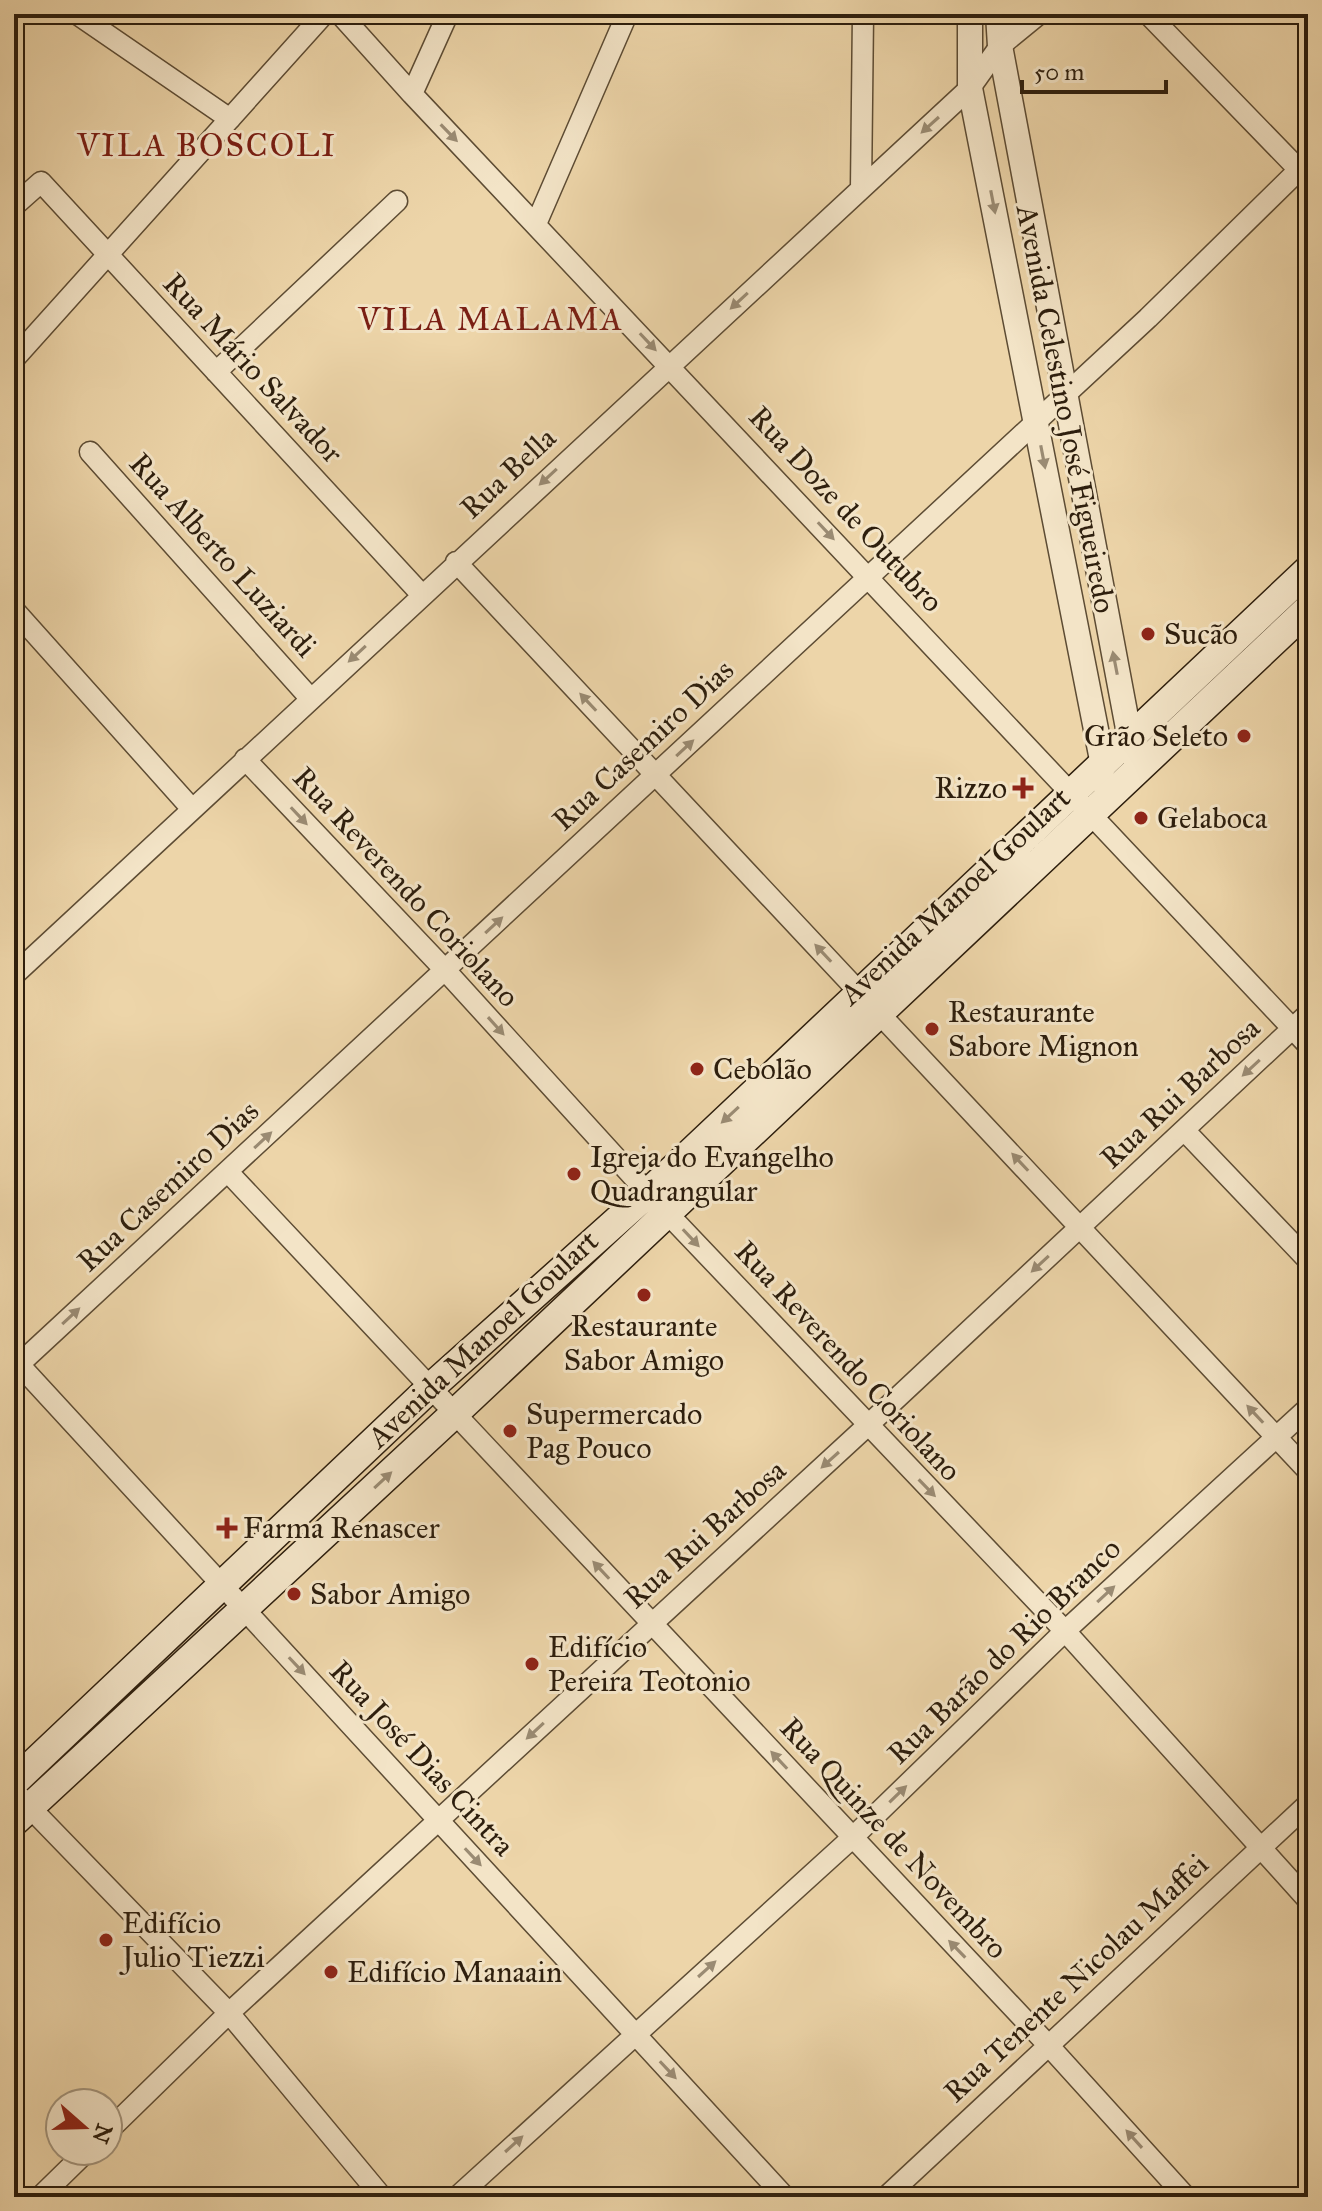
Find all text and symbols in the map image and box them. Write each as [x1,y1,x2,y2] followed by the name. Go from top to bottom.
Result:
[1022,44,1166,94] scale bar
[1034,57,1084,87] text: 50 m
[921,115,940,133] one-way arrow
[440,124,458,143] one-way arrow
[76,126,337,165] district label: VILA BOSCOLI
[987,190,999,215] one-way arrow
[1008,200,1123,616] street label: Avenida Celestino José Figueiredo
[156,265,351,471] street label: Rua Mário Salvador
[729,291,748,309] one-way arrow
[357,300,624,339] district label: VILA MALAMA
[638,332,656,351] one-way arrow
[741,399,951,619] street label: Rua Doze de Outubro
[453,420,563,526] street label: Rua Bella
[122,445,324,665] street label: Rua Alberto Luziardi
[1037,445,1050,470] one-way arrow
[538,468,557,486] one-way arrow
[817,522,835,541] one-way arrow
[1164,616,1238,652] place label: Sucão
[1139,625,1157,643] marker: Sucão
[348,645,367,663] one-way arrow
[1108,651,1121,676] one-way arrow
[545,652,741,838] street label: Rua Casemiro Dias
[579,693,597,712] one-way arrow
[1084,718,1228,754] place label: Grão Seleto
[1235,727,1253,745] marker: Grão Seleto
[675,739,694,757] one-way arrow
[285,760,527,1014] street label: Rua Reverendo Coriolano
[935,770,1007,806] place label: Rizzo
[1014,779,1032,797] marker: Rizzo
[831,780,1078,1014] street label: Avenida Manoel Goulart
[1157,800,1268,836] place label: Gelaboca
[289,806,308,825] one-way arrow
[1132,809,1150,827] marker: Gelaboca
[484,916,503,934] one-way arrow
[814,943,832,962] one-way arrow
[948,994,1139,1064] place label: Restaurante Sabore Mignon
[1093,1010,1267,1176] street label: Rua Rui Barbosa
[487,1016,504,1036] one-way arrow
[923,1020,941,1038] marker: Restaurante Sabore Mignon
[713,1051,812,1087] place label: Cebolão
[1242,1058,1261,1076] one-way arrow
[688,1060,706,1078] marker: Cebolão
[70,1093,266,1279] street label: Rua Casemiro Dias
[721,1105,740,1123] one-way arrow
[253,1132,272,1150] one-way arrow
[590,1139,834,1209] place label: Igreja do Evangelho Quadrangular
[1012,1153,1030,1172] one-way arrow
[565,1165,583,1183] marker: Igreja do Evangelho Quadrangular
[359,1223,606,1457] street label: Avenida Manoel Goulart
[681,1228,699,1247] one-way arrow
[727,1234,969,1488] street label: Rua Reverendo Coriolano
[1031,1255,1050,1273] one-way arrow
[635,1286,653,1304] marker: Restaurante Sabor Amigo
[61,1308,81,1325] one-way arrow
[564,1308,724,1378] place label: Restaurante Sabor Amigo
[526,1396,702,1466] place label: Supermercado Pag Pouco
[1246,1405,1264,1424] one-way arrow
[501,1422,519,1440] marker: Supermercado Pag Pouco
[820,1451,839,1469] one-way arrow
[617,1452,793,1616] street label: Rua Rui Barbosa
[374,1471,393,1489] one-way arrow
[918,1478,936,1497] one-way arrow
[243,1510,441,1546] place label: Farma Renascer
[218,1519,236,1537] marker: Farma Renascer
[880,1530,1128,1772] street label: Rua Barão do Rio Branco
[592,1561,610,1580] one-way arrow
[310,1576,470,1612] place label: Sabor Amigo
[285,1585,303,1603] marker: Sabor Amigo
[1096,1585,1115,1603] one-way arrow
[548,1629,751,1699] place label: Edifício Pereira Teotonio
[322,1653,522,1863] street label: Rua José Dias Cintra
[523,1655,541,1673] marker: Edifício Pereira Teotonio
[287,1657,305,1676] one-way arrow
[773,1710,1015,1966] street label: Rua Quinze de Novembro
[526,1721,545,1739] one-way arrow
[770,1750,788,1769] one-way arrow
[888,1785,907,1803] one-way arrow
[937,1846,1215,2110] street label: Rua Tenente Nicolau Maffei
[464,1848,482,1867] one-way arrow
[119,1905,265,1975] place label: Edifício Julio Tiezzi
[97,1931,115,1949] marker: Edifício Julio Tiezzi
[948,1940,967,1959] one-way arrow
[347,1954,562,1990] place label: Edifício Manaain
[697,1961,716,1979] one-way arrow
[322,1963,340,1981] marker: Edifício Manaain
[658,2060,676,2079] one-way arrow
[44,2087,124,2167] north arrow
[86,2120,118,2147] text: N
[1126,2130,1143,2150] one-way arrow
[505,2136,524,2154] one-way arrow

